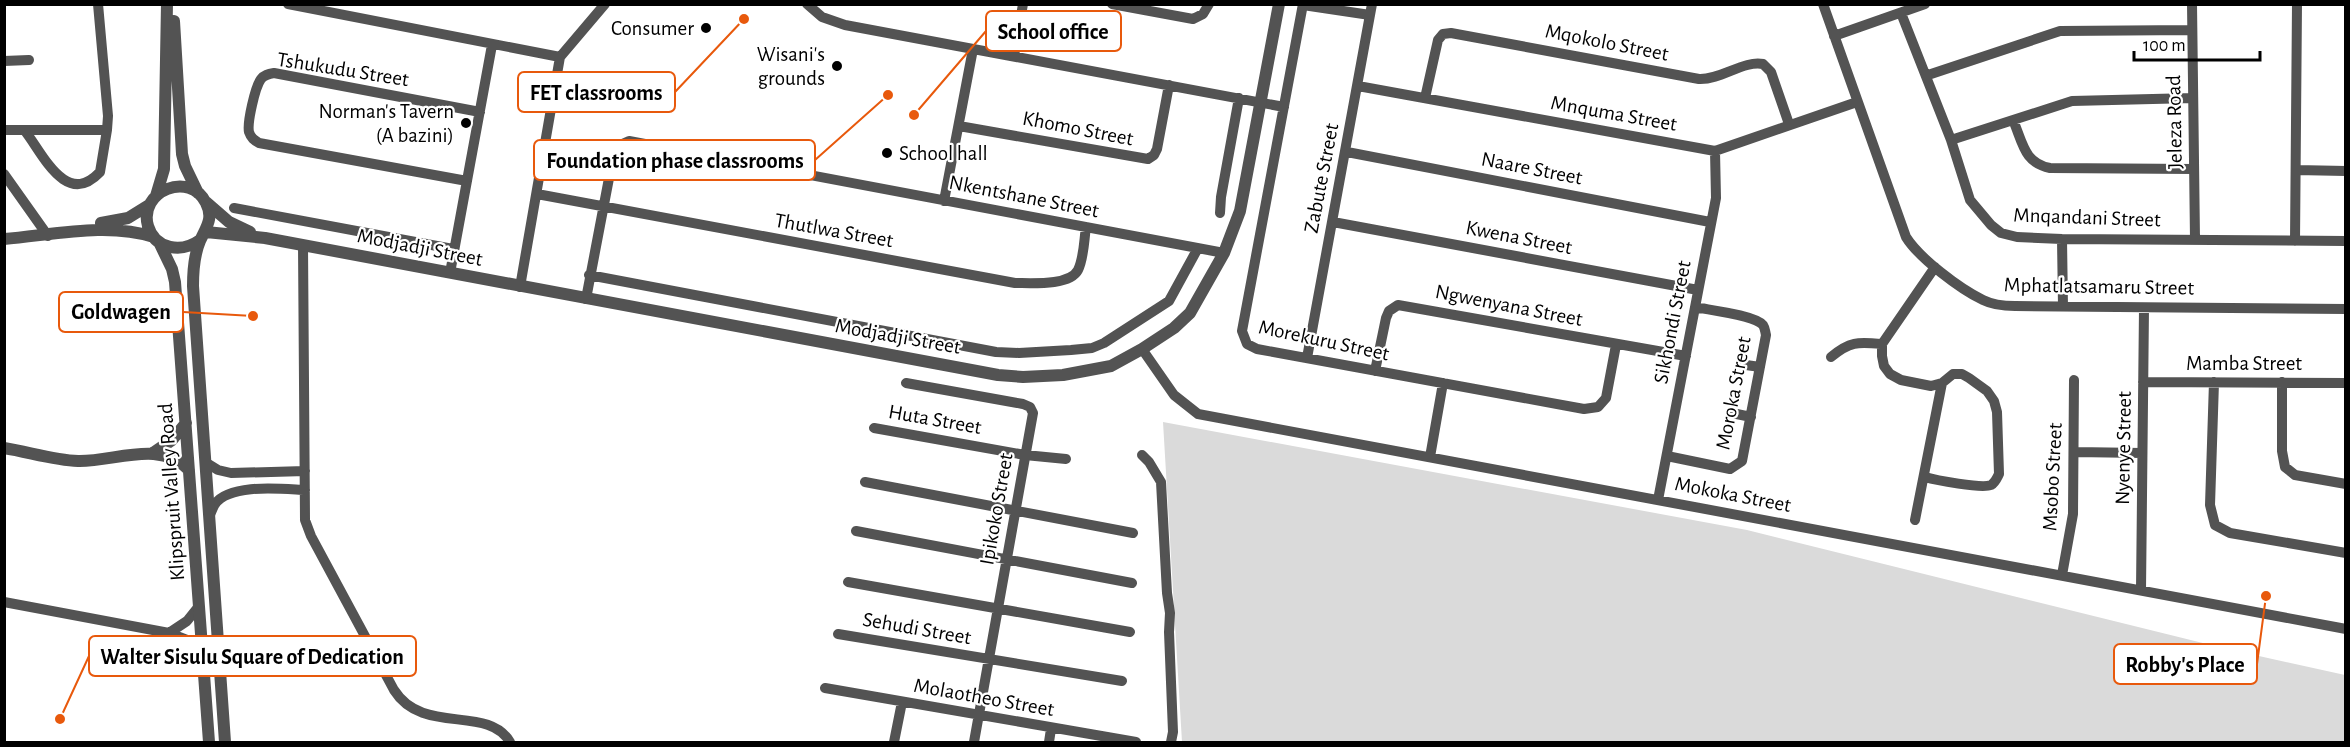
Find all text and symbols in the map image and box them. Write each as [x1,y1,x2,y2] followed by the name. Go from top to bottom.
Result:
[986,11,1121,51] callout: School office
[611,18,694,39] place label: Consumer
[1543,20,1671,65] street label: Mqokolo Street
[699,21,713,35] marker: Consumer
[997,21,1109,43] text: School office
[2134,24,2260,62] scale bar
[2143,37,2186,55] text: 100 m
[757,44,825,89] place label: Wisani's grounds
[276,49,411,90] street label: Tshukudu Street
[830,59,844,73] marker: Wisani's grounds
[518,72,675,112] callout: FET classrooms
[2163,75,2186,169] street label: Jeleza Road
[530,82,662,104] text: FET classrooms
[1549,92,1679,135] street label: Mnquma Street
[318,101,454,146] place label: Norman's Tavern (A bazini)
[1021,107,1135,150] street label: Khomo Street
[459,116,473,130] marker: Norman's Tavern (A bazini)
[1301,121,1342,235] street label: Zabute Street
[534,140,815,180] callout: Foundation phase classrooms
[899,143,988,164] place label: School hall
[880,146,894,160] marker: School hall
[1480,148,1584,189] street label: Naare Street
[546,150,804,172] text: Foundation phase classrooms
[947,172,1101,221] street label: Nkentshane Street
[2013,204,2161,231] street label: Mnqandani Street
[773,210,895,251] street label: Thutlwa Street
[1464,217,1574,258] street label: Kwena Street
[356,225,485,270] street label: Modjadji Street
[1650,258,1695,386] street label: Sikhondi Street
[2004,274,2195,299] street label: Mphatlatsamaru Street
[1433,281,1585,330] street label: Ngwenyana Street
[59,292,183,332] callout: Goldwagen
[71,301,171,323] text: Goldwagen
[834,315,963,358] street label: Modjadji Street
[1257,316,1391,365] street label: Morekuru Street
[1712,334,1755,452] street label: Moroka Street
[2186,353,2302,374] street label: Mamba Street
[2112,391,2135,505] street label: Nyenye Street
[887,401,983,438] street label: Huta Street
[155,402,188,582] street label: Klipspruit Valley Road
[2039,422,2066,532] street label: Msobo Street
[976,451,1017,567] street label: Ipikoko Street
[1673,473,1793,516] street label: Mokoka Street
[861,609,973,648] street label: Sehudi Street
[89,636,416,676] callout: Walter Sisulu Square of Dedication
[2114,644,2257,684] callout: Robby's Place
[100,646,404,668] text: Walter Sisulu Square of Dedication
[2125,654,2245,677] text: Robby's Place
[912,675,1056,720] street label: Molaotheo Street

